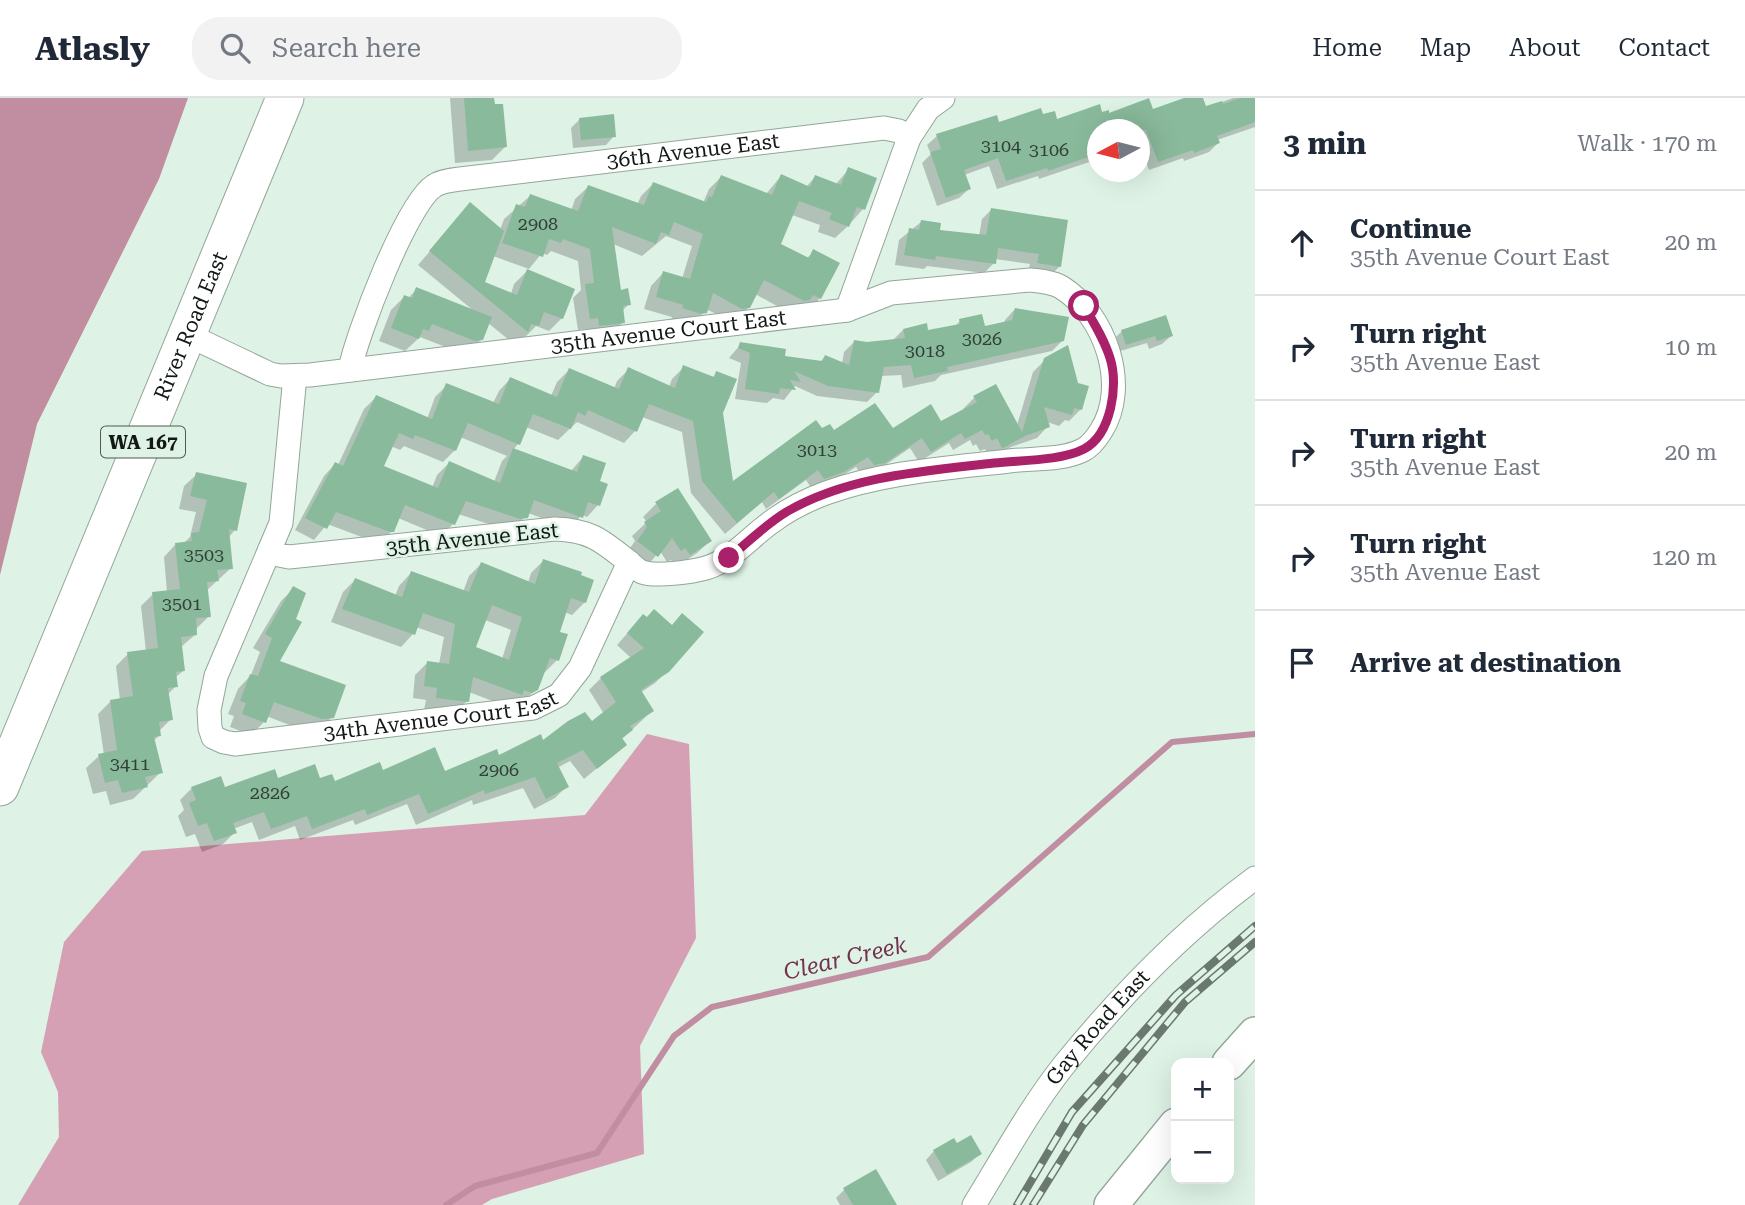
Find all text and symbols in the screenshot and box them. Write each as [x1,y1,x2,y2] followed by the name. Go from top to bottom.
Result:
[192,17,682,80] search box
[35,29,150,68] text: Atlasly
[216,29,254,67] icon: search
[272,33,421,63] text: Search here
[1312,34,1382,62] text: Home
[1420,34,1471,62] text: Map
[1509,34,1580,62] text: About
[1618,34,1710,62] text: Contact
[1087,119,1150,182] north arrow
[1283,126,1366,161] text: 3 min
[605,129,781,173] street label: 36th Avenue East
[1578,130,1717,157] text: Walk · 170 m
[981,135,1021,156] house number: 3104
[1029,139,1069,160] house number: 3106
[518,213,558,234] house number: 2908
[1350,214,1472,244] text: Continue
[1283,224,1321,262] icon: ahead
[1664,229,1717,256] text: 20 m
[1350,244,1609,271] text: 35th Avenue Court East
[149,248,232,404] street label: River Road East
[1068,290,1099,321] route start
[549,305,788,358] street label: 35th Avenue Court East
[1350,319,1486,349] text: Turn right
[962,328,1002,349] house number: 3026
[1283,329,1321,367] icon: right
[1664,334,1717,361] text: 10 m
[905,340,945,361] house number: 3018
[1350,349,1540,376] text: 35th Avenue East
[1350,424,1486,454] text: Turn right
[101,426,185,458] road number: WA 167
[1283,434,1321,472] icon: right
[797,439,837,460] house number: 3013
[1664,439,1717,466] text: 20 m
[1350,454,1540,481] text: 35th Avenue East
[384,518,560,560] street label: 35th Avenue East
[1350,529,1486,559] text: Turn right
[1283,539,1321,577] icon: right
[713,542,744,573] route end
[184,544,224,565] house number: 3503
[1652,544,1717,571] text: 120 m
[1350,559,1540,586] text: 35th Avenue East
[162,593,202,614] house number: 3501
[1283,644,1321,682] icon: arrive
[1350,648,1621,678] text: Arrive at destination
[322,686,562,745] street label: 34th Avenue Court East
[110,753,150,774] house number: 3411
[479,759,519,780] house number: 2906
[250,782,290,803] house number: 2826
[781,931,910,986] water label: Clear Creek
[1041,965,1154,1090] street label: Gay Road East
[1171,1058,1234,1184] map controls
[1171,1058,1234,1121] button: +
[1171,1121,1234,1184] button: −

